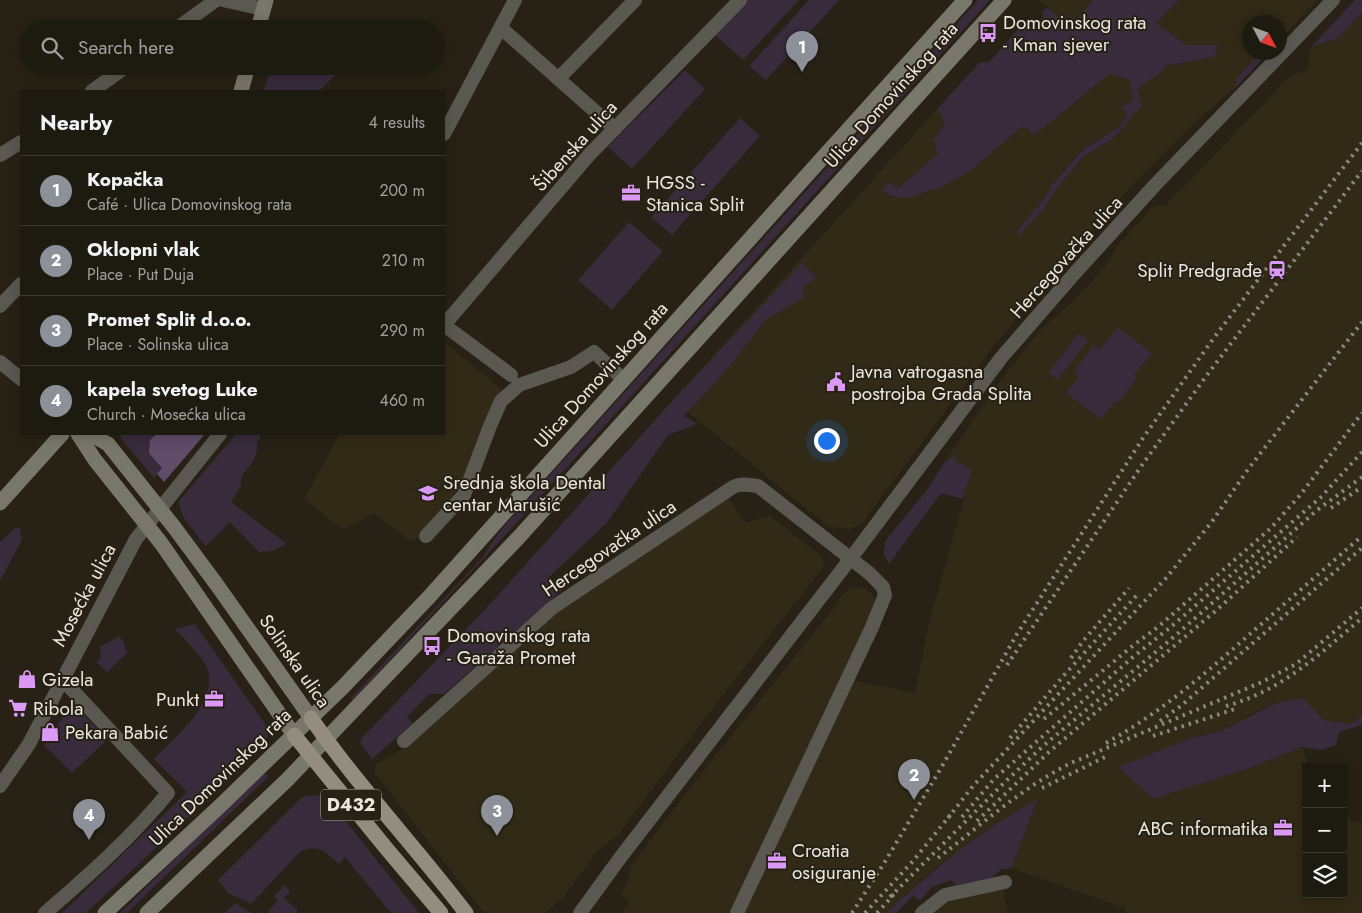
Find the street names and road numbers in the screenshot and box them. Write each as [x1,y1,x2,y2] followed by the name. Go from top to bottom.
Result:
[818,16,964,174] street label: Ulica Domovinskog rata
[527,94,623,198] street label: Šibenska ulica
[1004,190,1128,324] street label: Hercegovačka ulica
[528,296,674,454] street label: Ulica Domovinskog rata
[537,493,681,603] street label: Hercegovačka ulica
[46,539,122,651] street label: Mosećka ulica
[253,609,337,713] street label: Solinska ulica
[143,702,297,852] street label: Ulica Domovinskog rata
[321,790,381,820] road number: D432

